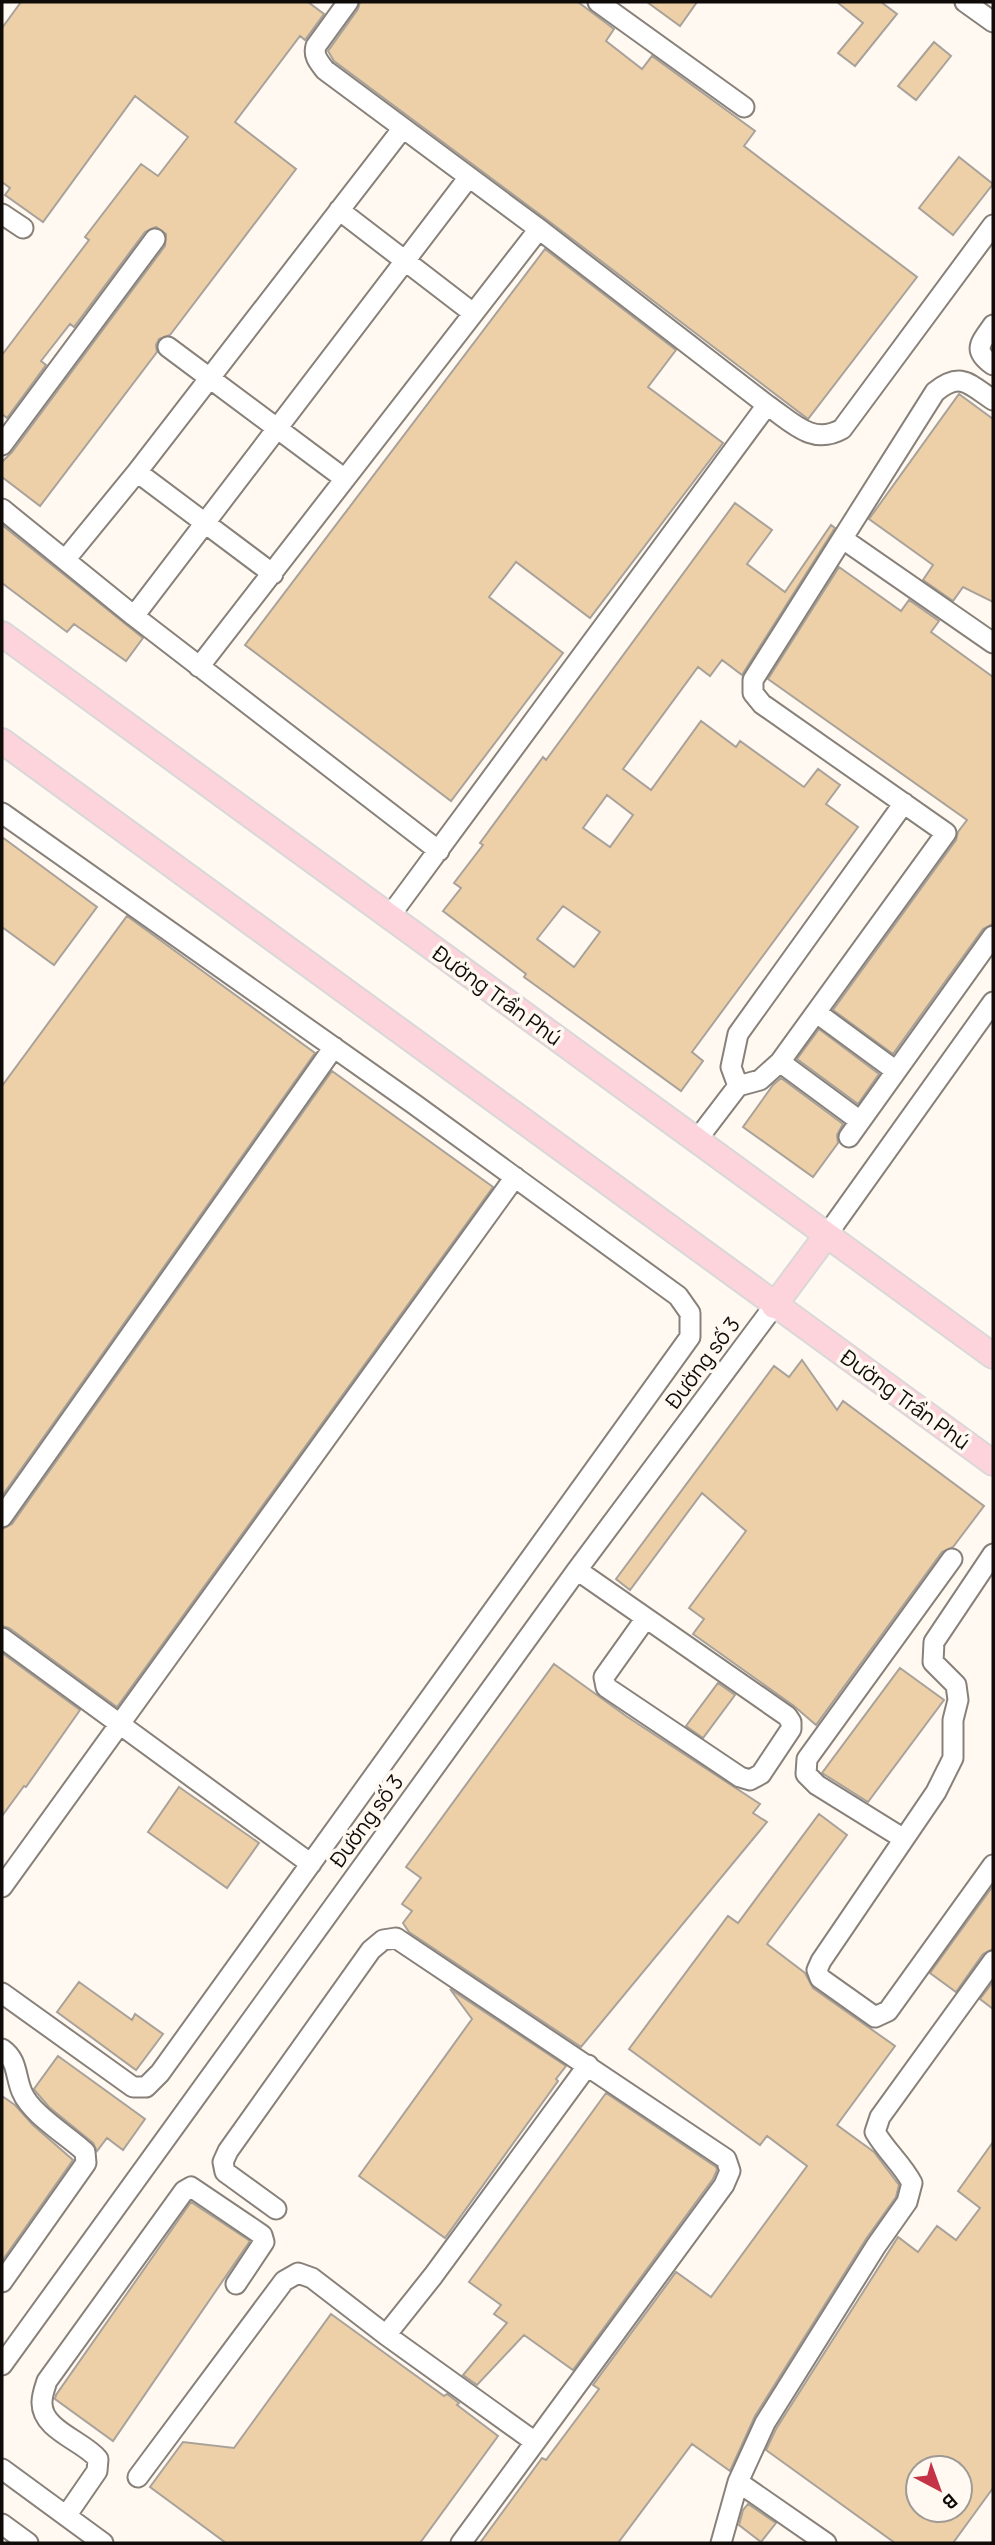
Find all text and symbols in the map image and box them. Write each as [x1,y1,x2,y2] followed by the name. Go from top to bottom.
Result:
[427,939,568,1051] street label: Đường Trần Phú
[659,1311,746,1414] street label: Đường số 3
[835,1343,976,1455] street label: Đường Trần Phú
[323,1769,409,1872] street label: Đường số 3
[904,2454,974,2524] north arrow
[937,2488,963,2516] text: B

